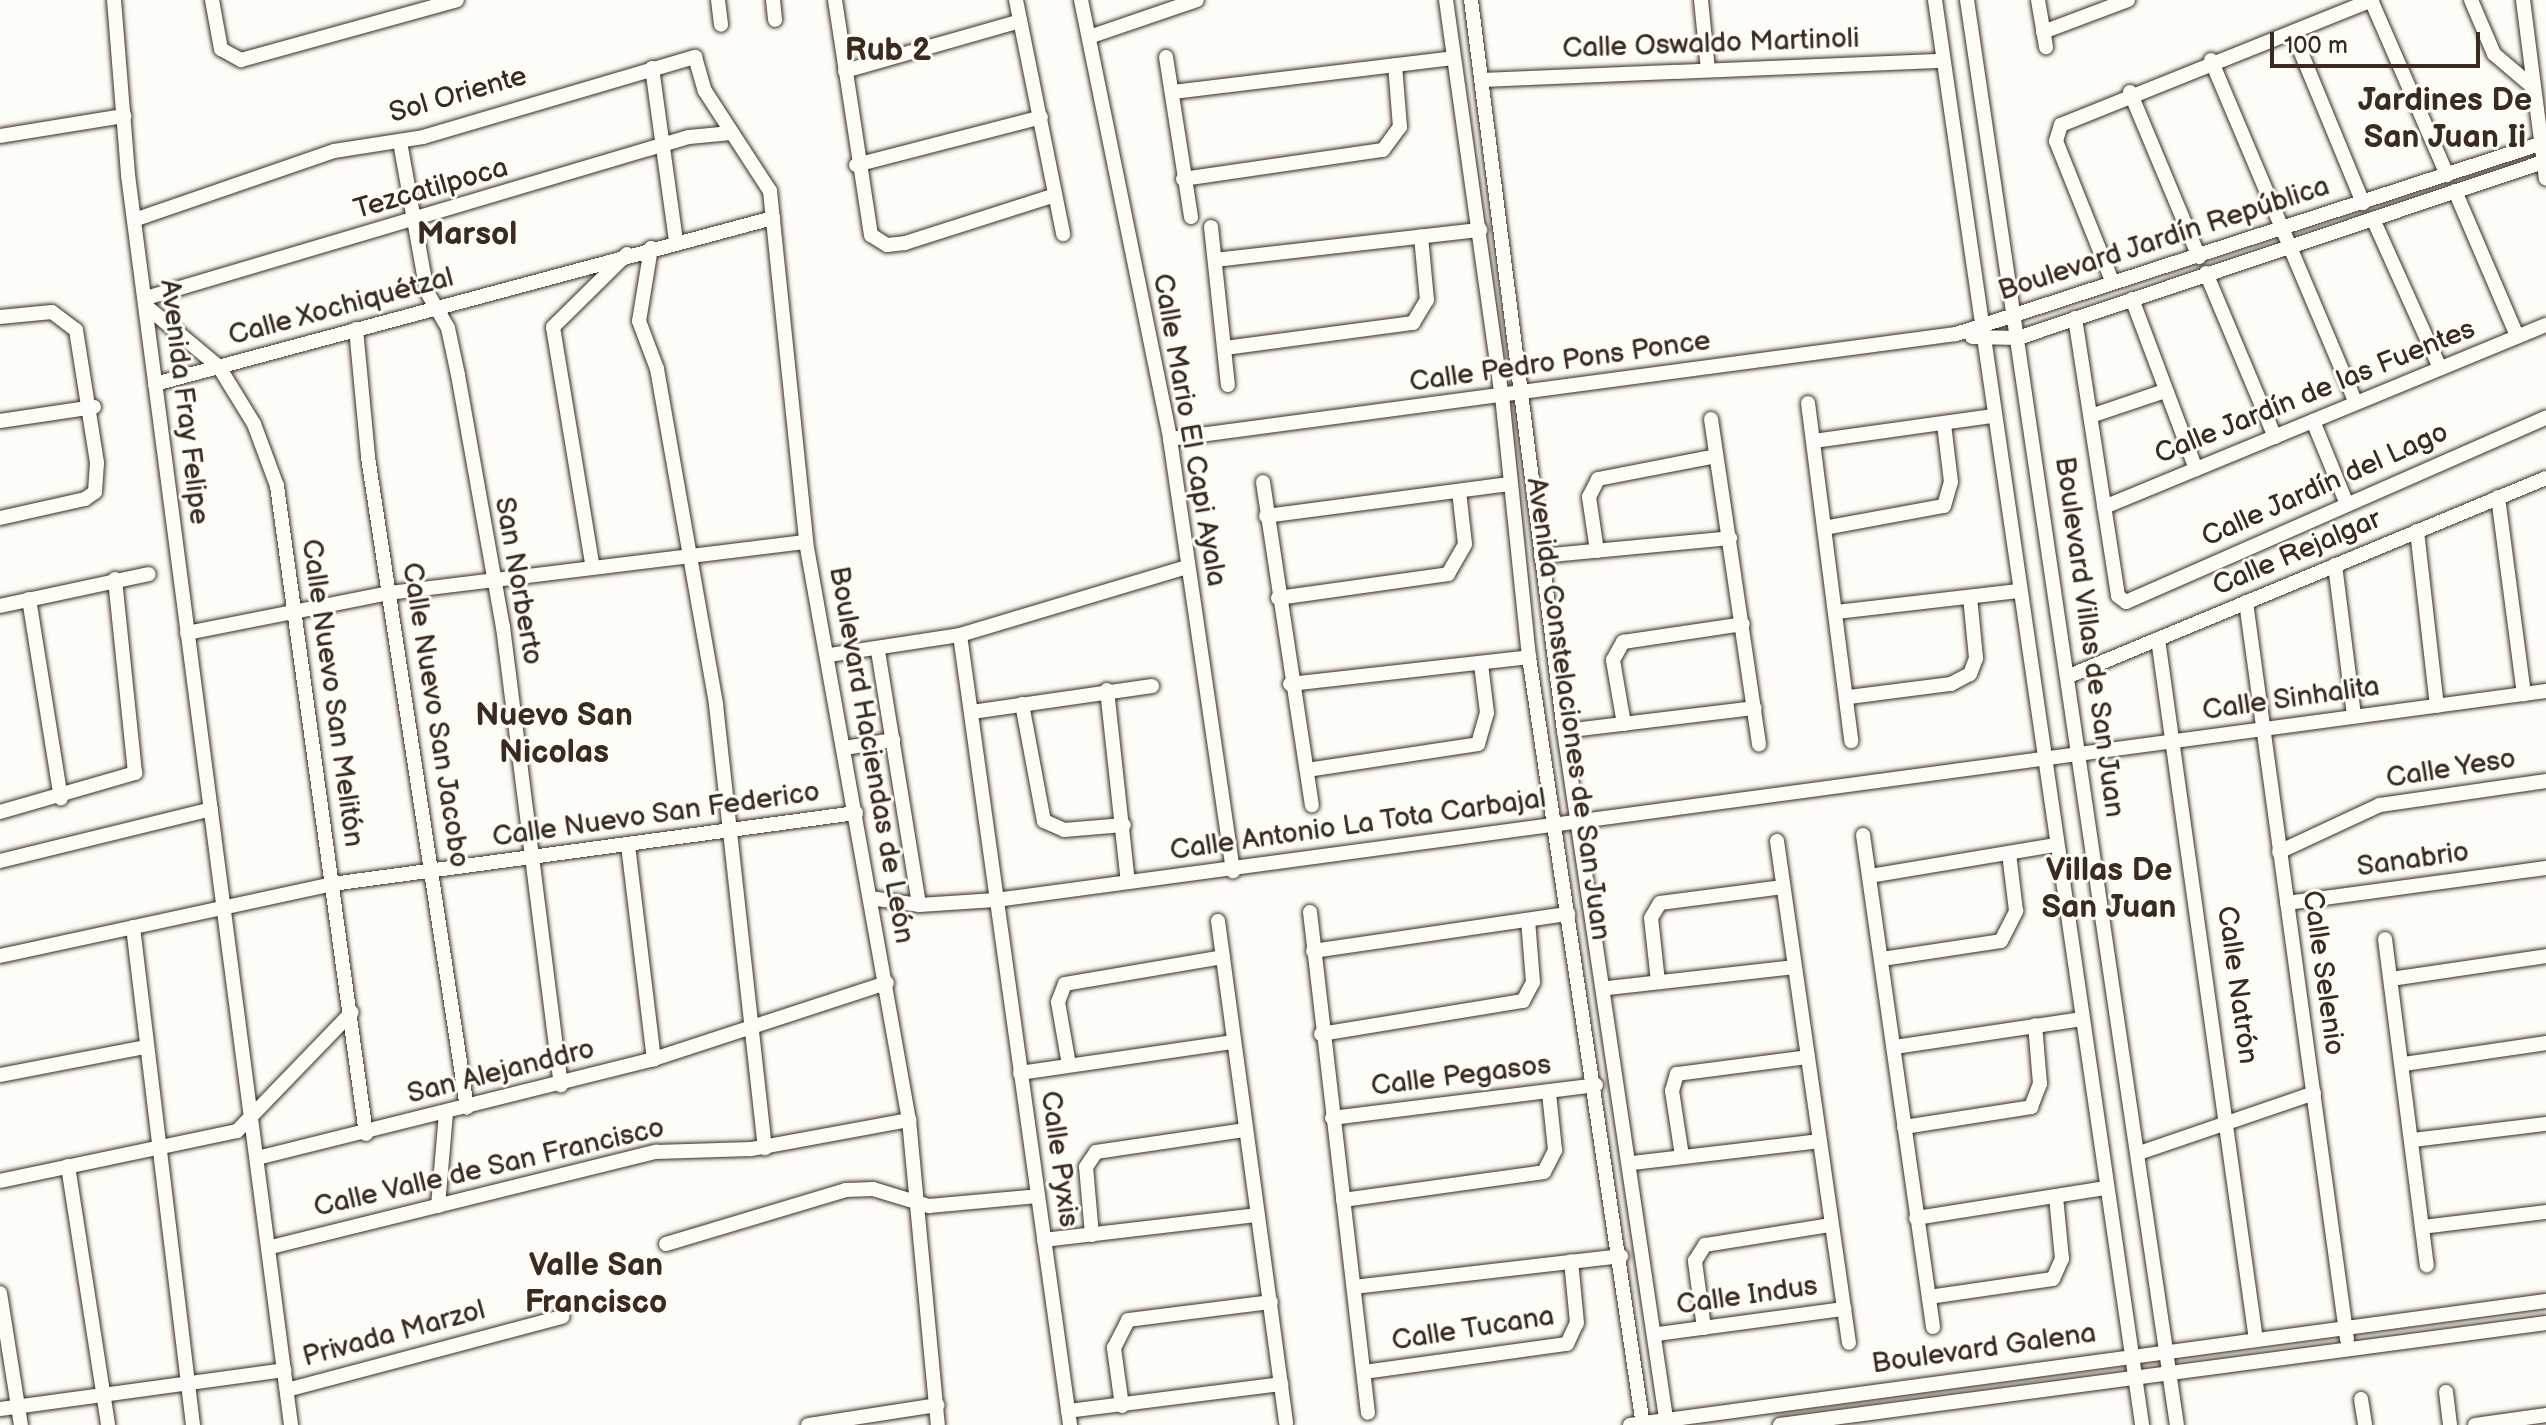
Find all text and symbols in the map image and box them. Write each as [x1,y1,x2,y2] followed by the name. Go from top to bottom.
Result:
[2274,16,2484,66] scale bar
[1562,22,1860,66] street label: Calle Oswaldo Martinoli
[2284,31,2348,60] text: 100 m
[845,32,931,70] district label: Rub 2
[385,59,531,131] street label: Sol Oriente
[2358,83,2532,158] district label: Jardines De San Juan Ii
[350,151,512,227] street label: Tezcatilpoca
[1993,169,2335,309] street label: Boulevard Jardín República
[417,216,517,254] district label: Marsol
[224,261,458,353] street label: Calle Xochiquétzal
[1145,271,1233,589] street label: Calle Mario El Capi Ayala
[152,277,216,527] street label: Avenida Fray Felipe
[2149,312,2481,472] street label: Calle Jardín de las Fuentes
[1407,324,1713,400] street label: Calle Pedro Pons Ponce
[2196,415,2454,555] street label: Calle Jardín del Lago
[2047,453,2131,821] street label: Boulevard Villas de San Juan
[1519,474,1617,944] street label: Avenida Constelaciones de San Juan
[487,495,549,667] street label: San Norberto
[2208,502,2386,604] street label: Calle Rejalgar
[294,537,370,849] street label: Calle Nuevo San Melitón
[394,559,476,871] street label: Calle Nuevo San Jacobo
[821,564,921,946] street label: Boulevard Haciendas de León
[2200,670,2382,728] street label: Calle Sinhalita
[475,698,633,773] district label: Nuevo San Nicolas
[2383,742,2519,796] street label: Calle Yeso
[490,775,822,855] street label: Calle Nuevo San Federico
[1167,782,1549,868] street label: Calle Antonio La Tota Carbajal
[2355,836,2471,884] street label: Sanabrio
[2042,853,2176,928] district label: Villas De San Juan
[2295,888,2351,1058] street label: Calle Selenio
[2209,904,2265,1066] street label: Calle Natrón
[404,1033,598,1111] street label: San Alejanddro
[1369,1048,1553,1104] street label: Calle Pegasos
[1033,1089,1085,1229] street label: Calle Pyxis
[310,1111,668,1225] street label: Calle Valle de San Francisco
[525,1248,667,1323] district label: Valle San Francisco
[1674,1269,1820,1323] street label: Calle Indus
[299,1294,489,1374] street label: Privada Marzol
[1389,1300,1557,1358] street label: Calle Tucana
[1870,1317,2098,1381] street label: Boulevard Galena

